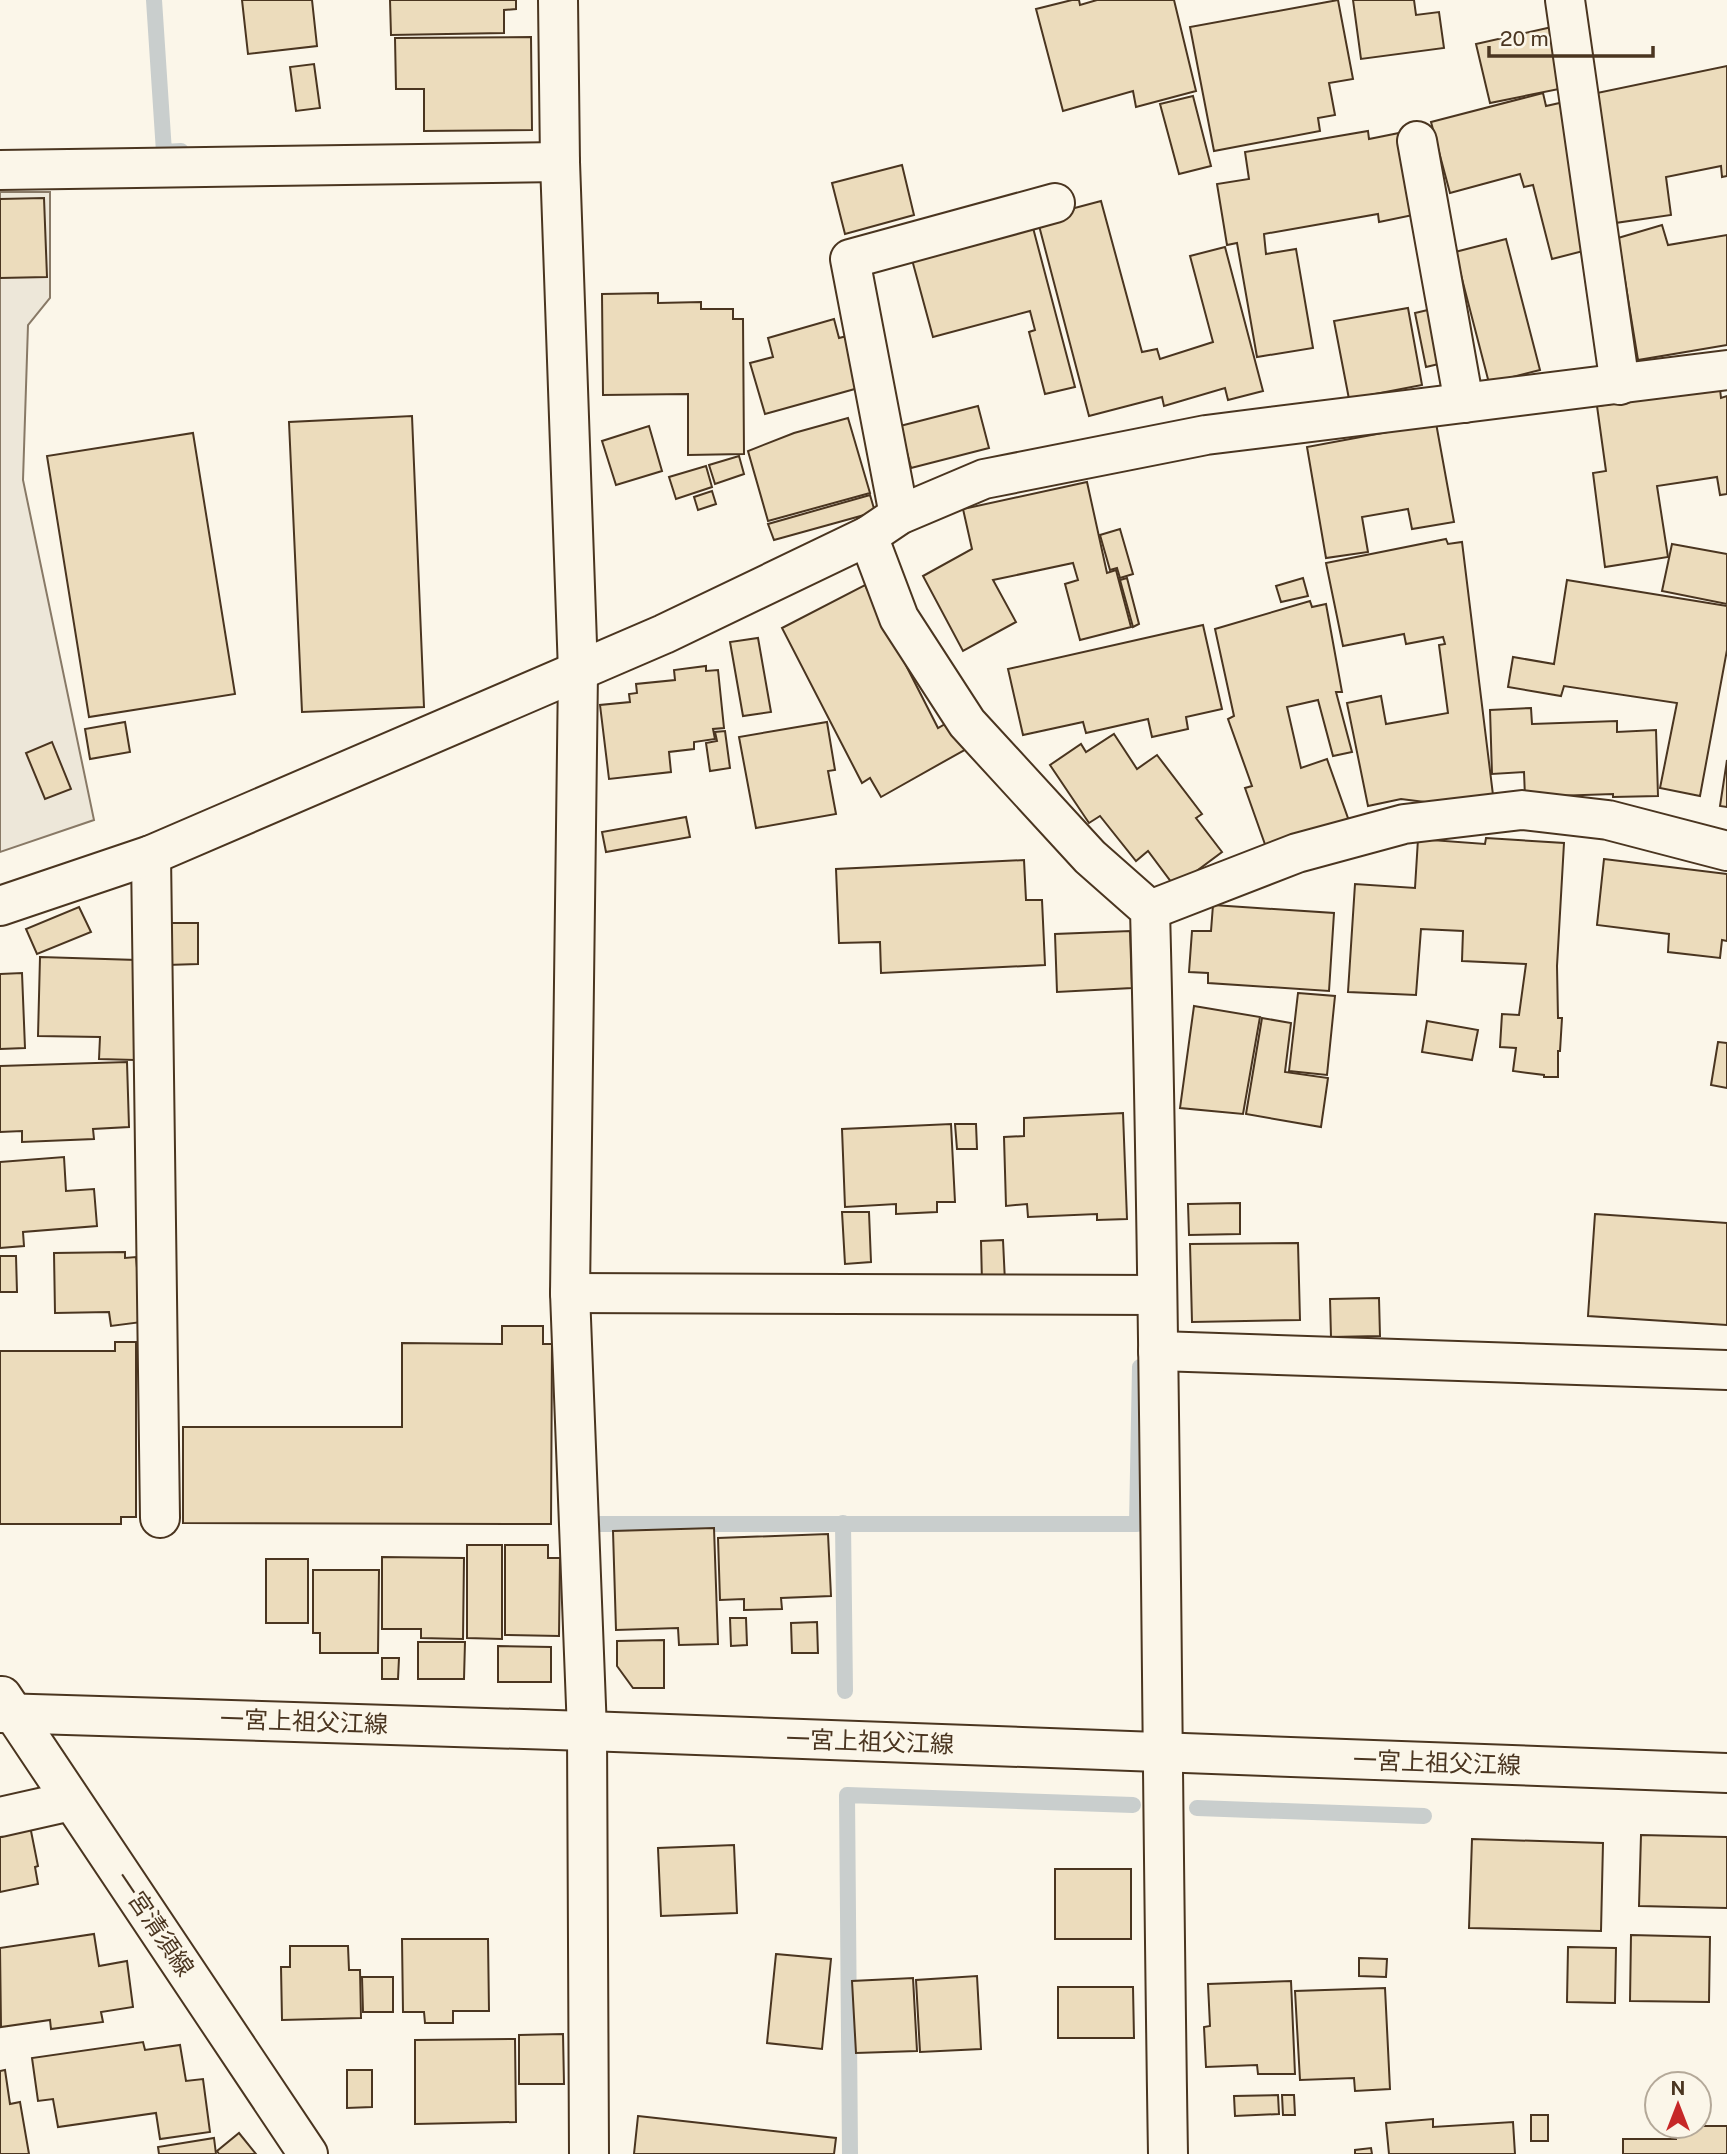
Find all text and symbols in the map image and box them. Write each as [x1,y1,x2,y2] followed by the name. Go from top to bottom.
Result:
[1489,14,1654,58] scale bar
[1500,26,1549,51] text: 20 m
[220,1704,388,1738] street label: 一宮上祖父江線
[786,1724,954,1758] street label: 一宮上祖父江線
[1353,1745,1521,1779] street label: 一宮上祖父江線
[110,1866,200,1981] street label: 一宮清須線
[1643,2070,1713,2140] north arrow
[1671,2077,1685,2099] text: N

